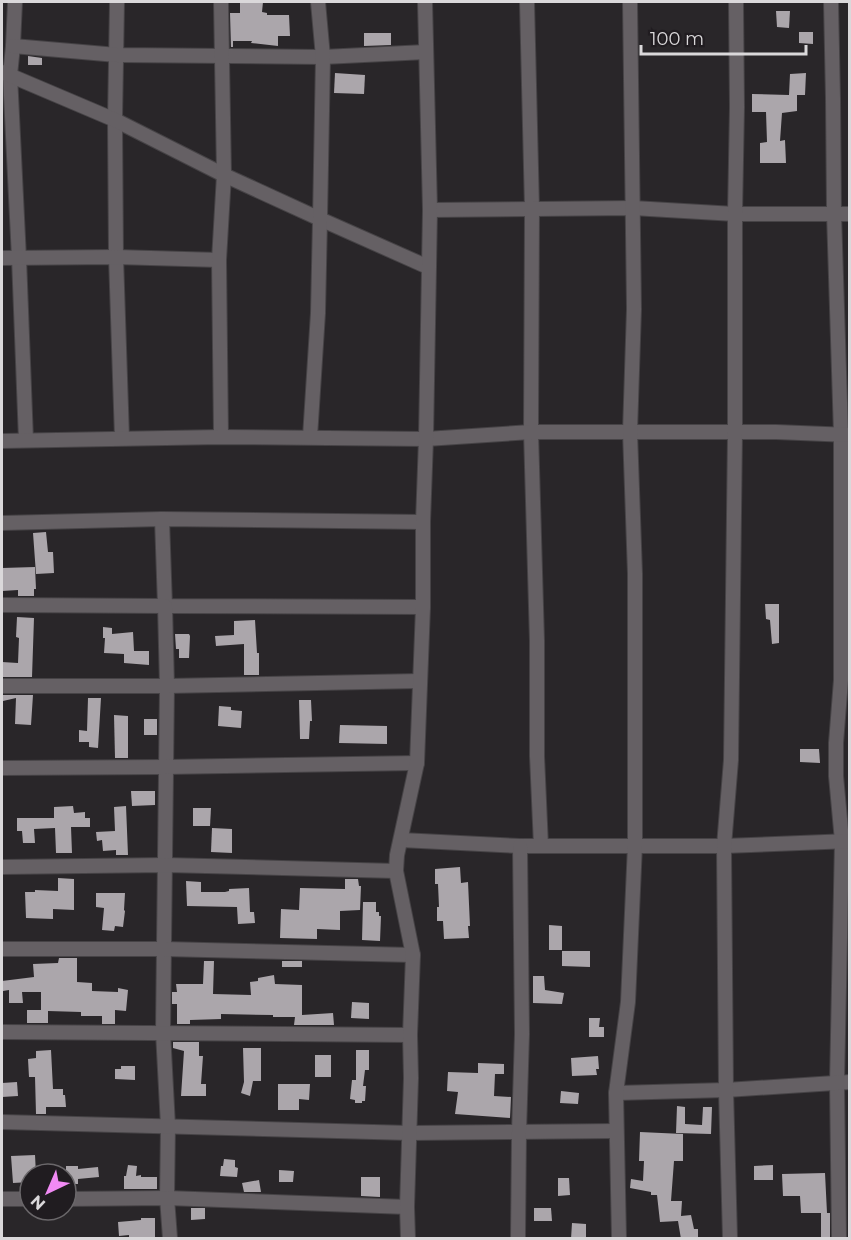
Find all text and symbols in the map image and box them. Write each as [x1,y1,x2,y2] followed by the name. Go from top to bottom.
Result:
[641,18,806,56] scale bar
[650,28,704,50] text: 100 m
[18,1162,78,1222] north arrow
[27,1191,49,1214] text: N

